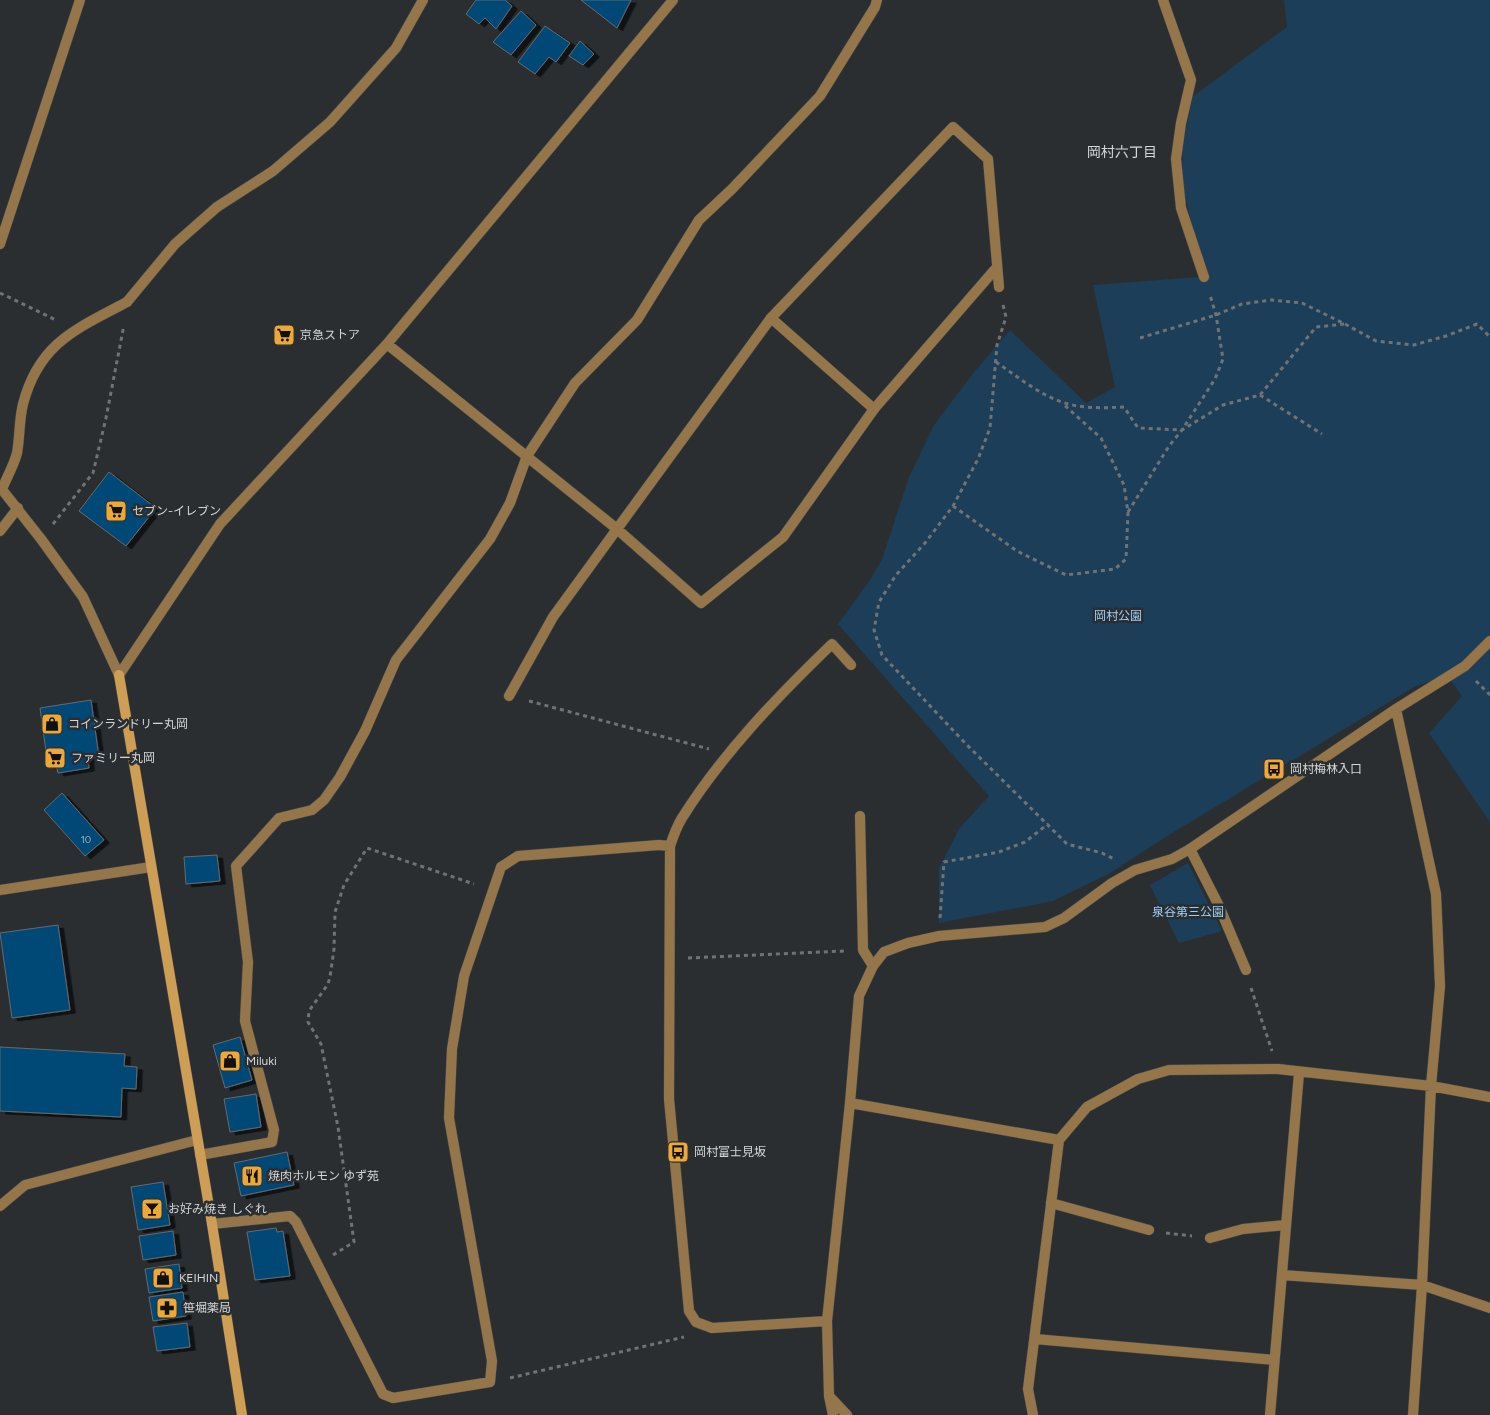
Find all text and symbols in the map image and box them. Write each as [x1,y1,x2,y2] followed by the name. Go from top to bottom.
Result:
[1087,144,1157,161] district label: 岡村六丁目
[272,323,296,347] supermarket icon: 京急ストア
[300,328,360,342] place label: 京急ストア
[104,499,128,523] supermarket icon: セブン-イレブン
[132,504,221,518] place label: セブン-イレブン
[1094,609,1142,623] park label: 岡村公園
[40,712,64,736] shop icon: コインランドリー丸岡
[68,717,188,731] place label: コインランドリー丸岡
[43,746,67,770] supermarket icon: ファミリー丸岡
[71,751,155,765] place label: ファミリー丸岡
[1262,757,1286,781] bus stop icon: 岡村梅林入口
[1290,762,1362,776] place label: 岡村梅林入口
[81,833,91,846] house number: 10
[1152,905,1224,919] park label: 泉谷第三公園
[218,1049,242,1073] shop icon: Miluki
[246,1054,277,1068] place label: Miluki
[666,1140,690,1164] bus stop icon: 岡村富士見坂
[694,1145,766,1159] place label: 岡村富士見坂
[240,1164,264,1188] restaurant icon: 焼肉ホルモン ゆず苑
[268,1169,379,1183] place label: 焼肉ホルモン ゆず苑
[140,1197,164,1221] bar icon: お好み焼き しぐれ
[168,1202,267,1216] place label: お好み焼き しぐれ
[151,1266,175,1290] shop icon: KEIHIN
[179,1271,218,1285] place label: KEIHIN
[155,1296,179,1320] pharmacy icon: 笹堀薬局
[183,1301,231,1315] place label: 笹堀薬局

